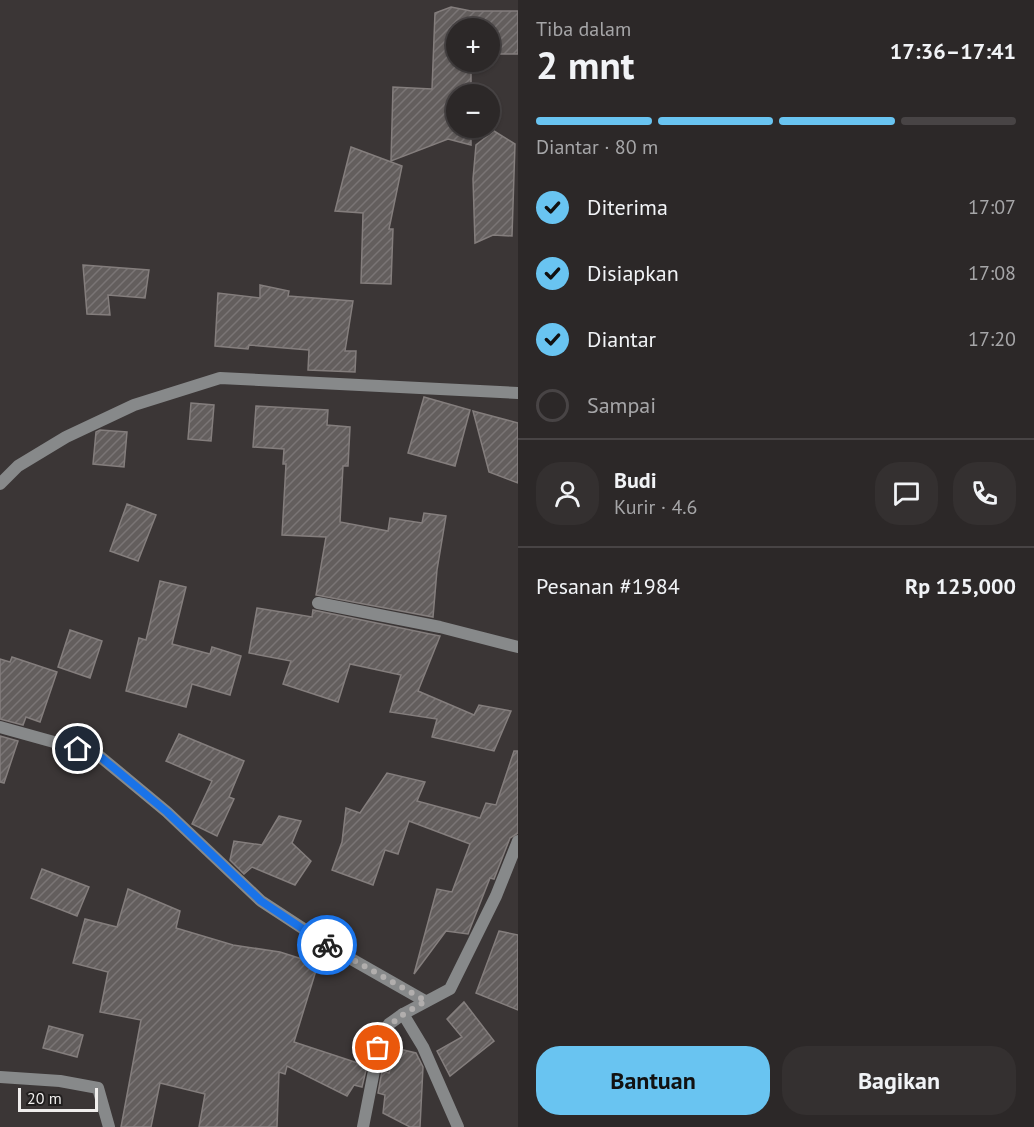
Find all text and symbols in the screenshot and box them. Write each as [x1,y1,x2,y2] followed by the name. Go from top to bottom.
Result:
[536,16,631,42] text: Tiba dalam
[446,18,500,138] map controls
[446,18,500,72] button: +
[890,37,1016,65] text: 17:36–17:41
[536,39,634,90] text: 2 mnt
[446,84,500,138] button: −
[536,134,658,160] text: Diantar · 80 m
[536,191,569,224] icon: check
[587,193,668,221] text: Diterima
[968,194,1016,220] text: 17:07
[536,257,569,290] icon: check
[587,259,679,287] text: Disiapkan
[968,260,1016,286] text: 17:08
[536,323,569,356] icon: check
[587,325,656,353] text: Diantar
[968,326,1016,352] text: 17:20
[587,391,656,419] text: Sampai
[536,462,599,525] button: person
[875,462,938,525] button: chat
[953,462,1016,525] button: phone
[614,466,657,494] text: Budi
[614,494,697,520] text: Kurir · 4.6
[536,572,680,600] text: Pesanan #1984
[905,572,1016,600] text: Rp 125,000
[52,723,103,774] pin
[61,732,94,765] icon: home
[297,915,357,975] courier
[311,929,344,962] icon: bike
[352,1022,403,1073] pin
[361,1031,394,1064] icon: bag
[536,1046,770,1115] button: Bantuan
[782,1046,1016,1115] button: Bagikan
[18,1085,98,1112] scale bar
[27,1088,62,1108] text: 20 m

